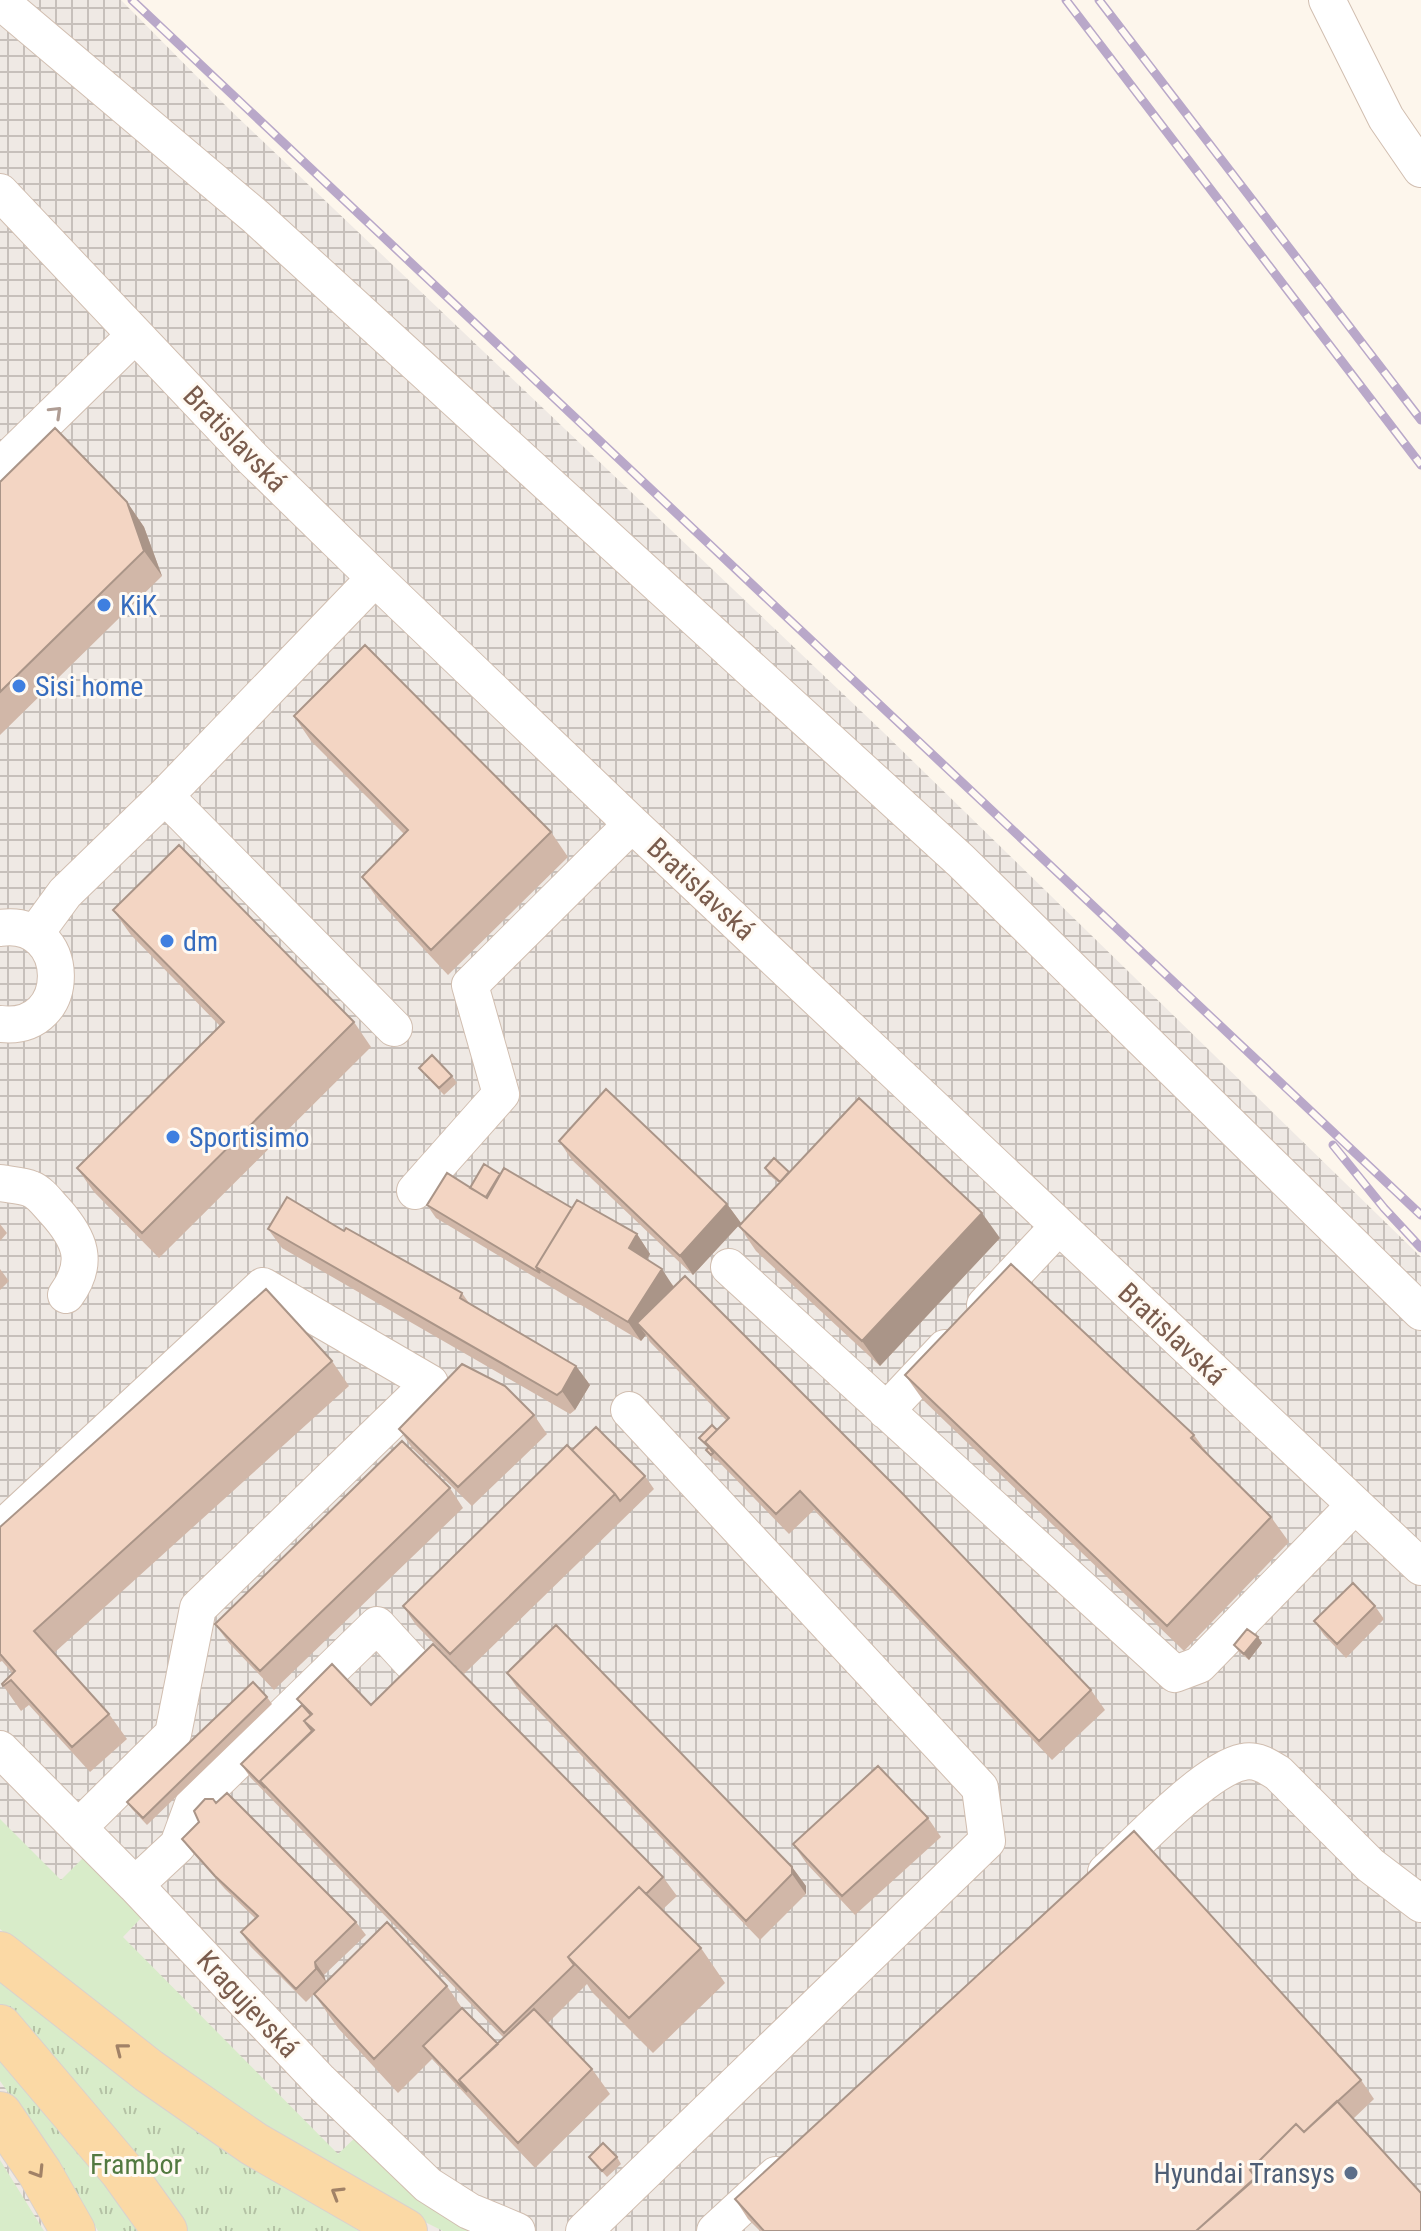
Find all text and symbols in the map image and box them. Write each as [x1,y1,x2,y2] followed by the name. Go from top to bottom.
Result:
[176,379,294,499] street label: Bratislavská
[47,407,61,422] one-way arrow
[120,589,158,622] place label: KiK
[95,596,113,614] marker: KiK
[35,670,143,703] place label: Sisi home
[10,677,28,695] marker: Sisi home
[641,831,761,947] street label: Bratislavská
[183,925,218,958] place label: dm
[158,932,176,950] marker: dm
[189,1121,310,1154] place label: Sportisimo
[164,1128,182,1146] marker: Sportisimo
[1112,1276,1232,1392] street label: Bratislavská
[190,1944,306,2064] street label: Kragujevská
[115,2044,130,2058] one-way arrow
[90,2148,182,2181] park label: Frambor
[1154,2157,1335,2190] place label: Hyundai Transys
[29,2163,44,2177] one-way arrow
[1342,2164,1360,2182] marker: Hyundai Transys
[331,2187,346,2203] one-way arrow

